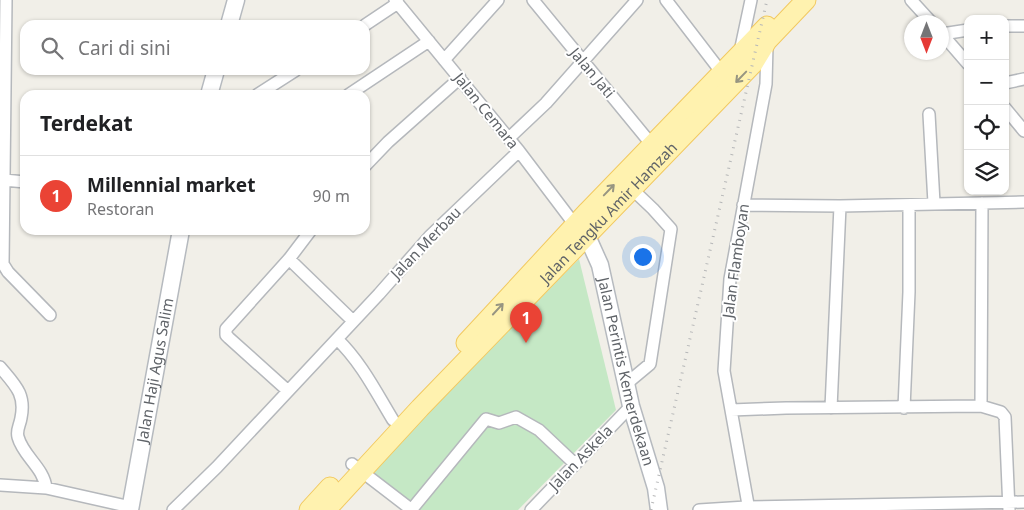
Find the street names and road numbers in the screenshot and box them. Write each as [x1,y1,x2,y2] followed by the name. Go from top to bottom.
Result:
[565,42,620,102] street label: Jalan Jati
[449,67,524,153] street label: Jalan Cemara
[534,137,681,289] street label: Jalan Tengku Amir Hamzah
[384,202,465,284] street label: Jalan Merbau
[717,202,753,321] street label: Jalan Flamboyan
[594,273,660,468] street label: Jalan Perintis Kemerdekaan
[131,296,177,446] street label: Jalan Haji Agus Salim
[543,420,616,496] street label: Jalan Askela

